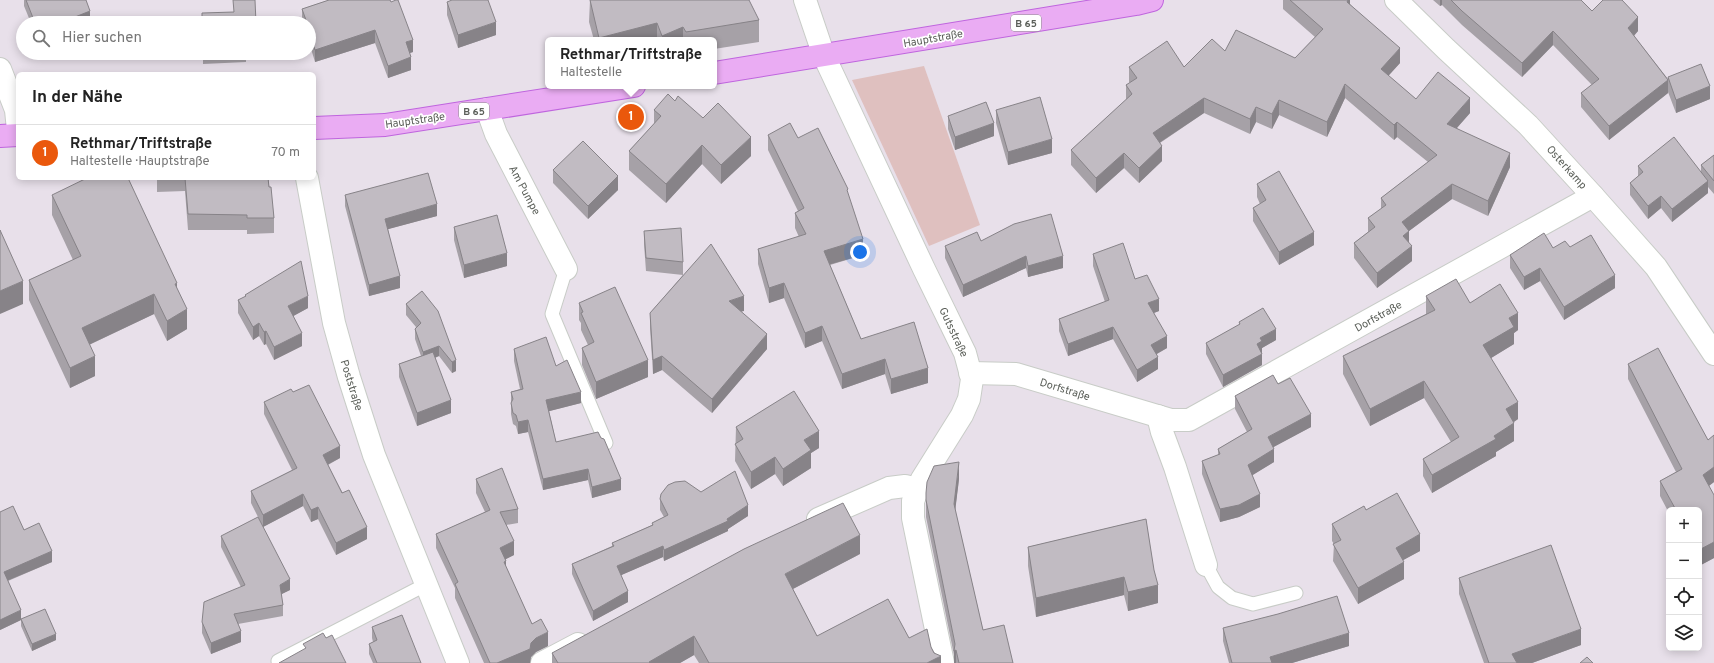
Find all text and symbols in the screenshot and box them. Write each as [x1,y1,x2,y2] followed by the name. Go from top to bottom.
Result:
[1011,15,1041,31] road number: B 65
[16,16,316,60] search box
[30,27,52,49] icon: search
[902,27,964,51] street label: Hauptstraße
[62,29,142,48] text: Hier suchen
[545,37,717,89] popup
[560,46,702,65] text: Rethmar/Triftstraße
[560,65,622,81] text: Haltestelle
[32,87,123,109] text: In der Nähe
[618,102,644,132] pin: 1
[459,103,489,119] road number: B 65
[384,110,446,132] street label: Hauptstraße
[70,135,212,154] text: Rethmar/Triftstraße
[1543,143,1590,193] street label: Osterkamp
[42,145,48,161] text: 1
[271,145,300,161] text: 70 m
[70,154,209,170] text: Haltestelle · Hauptstraße
[505,163,543,218] street label: Am Pumpe
[850,242,870,262] your location
[1352,298,1405,336] street label: Dorfstraße
[935,305,971,360] street label: Gutsstraße
[337,358,365,413] street label: Poststraße
[1038,376,1092,404] street label: Dorfstraße
[1666,507,1702,651] map controls
[1666,507,1702,543] button: +
[1666,543,1702,579] button: −
[1666,579,1702,615] button: locate
[1666,615,1702,651] button: layers

